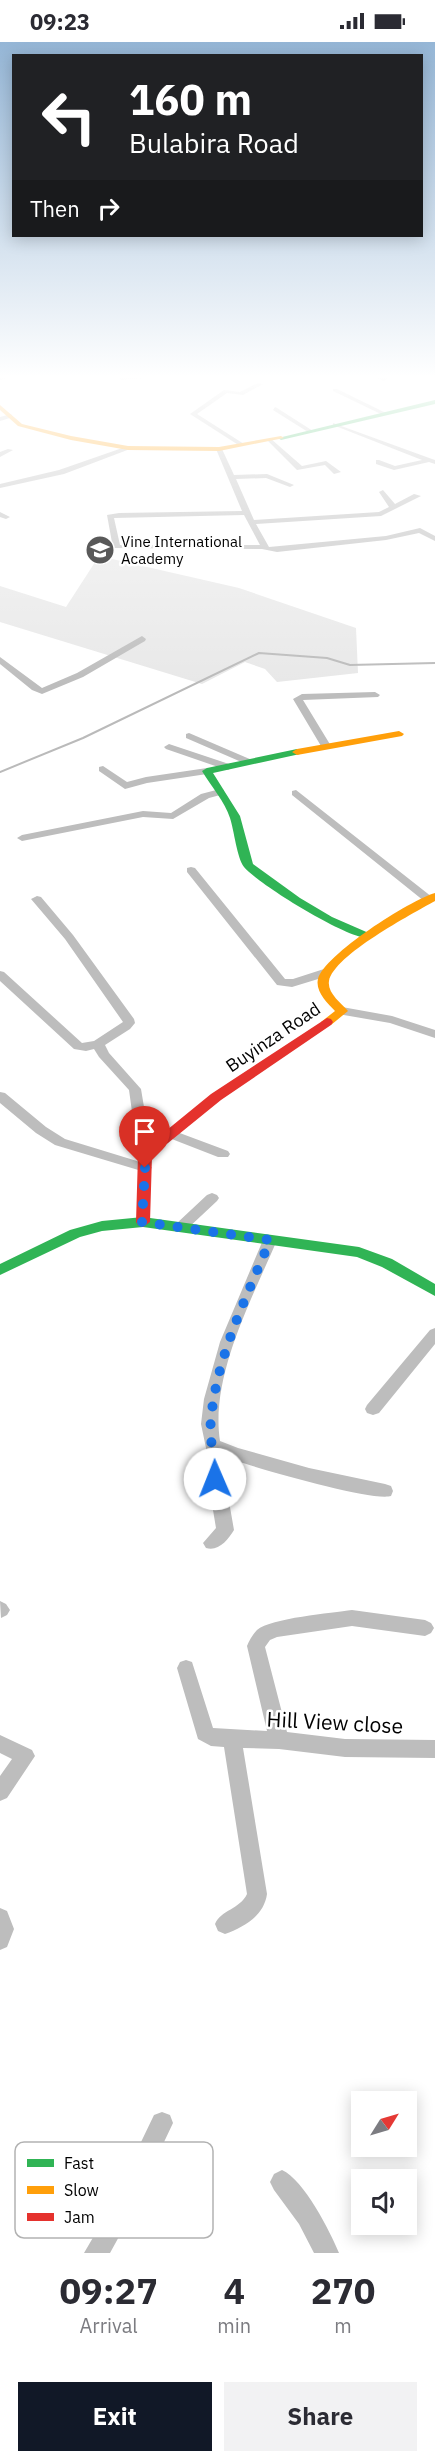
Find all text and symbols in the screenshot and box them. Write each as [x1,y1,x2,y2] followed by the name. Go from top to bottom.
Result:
[30,7,90,36] text: 09:23
[129,72,252,127] text: 160 m
[30,78,108,156] icon: left
[129,125,299,160] text: Bulabira Road
[92,192,125,225] icon: right
[30,194,80,223] text: Then
[121,532,242,568] place label: Vine International Academy
[84,534,116,566] school or university icon: Vine International Academy
[221,997,325,1077] street label: Buyinza Road
[119,1106,170,1168] pin
[128,1115,161,1148] icon: arrive
[183,1447,247,1511] position arrow
[266,1704,404,1740] street label: Hill View close
[351,2091,417,2157] north arrow
[351,2091,417,2235] map controls
[15,2142,213,2238] legend
[64,2153,94,2173] text: Fast
[351,2169,417,2235] button: sound
[64,2180,99,2200] text: Slow
[64,2207,95,2227] text: Jam
[60,2267,158,2314] text: 09:27
[223,2267,245,2314] text: 4
[311,2267,375,2314] text: 270
[80,2312,138,2339] text: Arrival
[217,2312,251,2339] text: min
[334,2312,352,2339] text: m
[18,2382,212,2451] button: Exit
[224,2382,417,2451] button: Share

